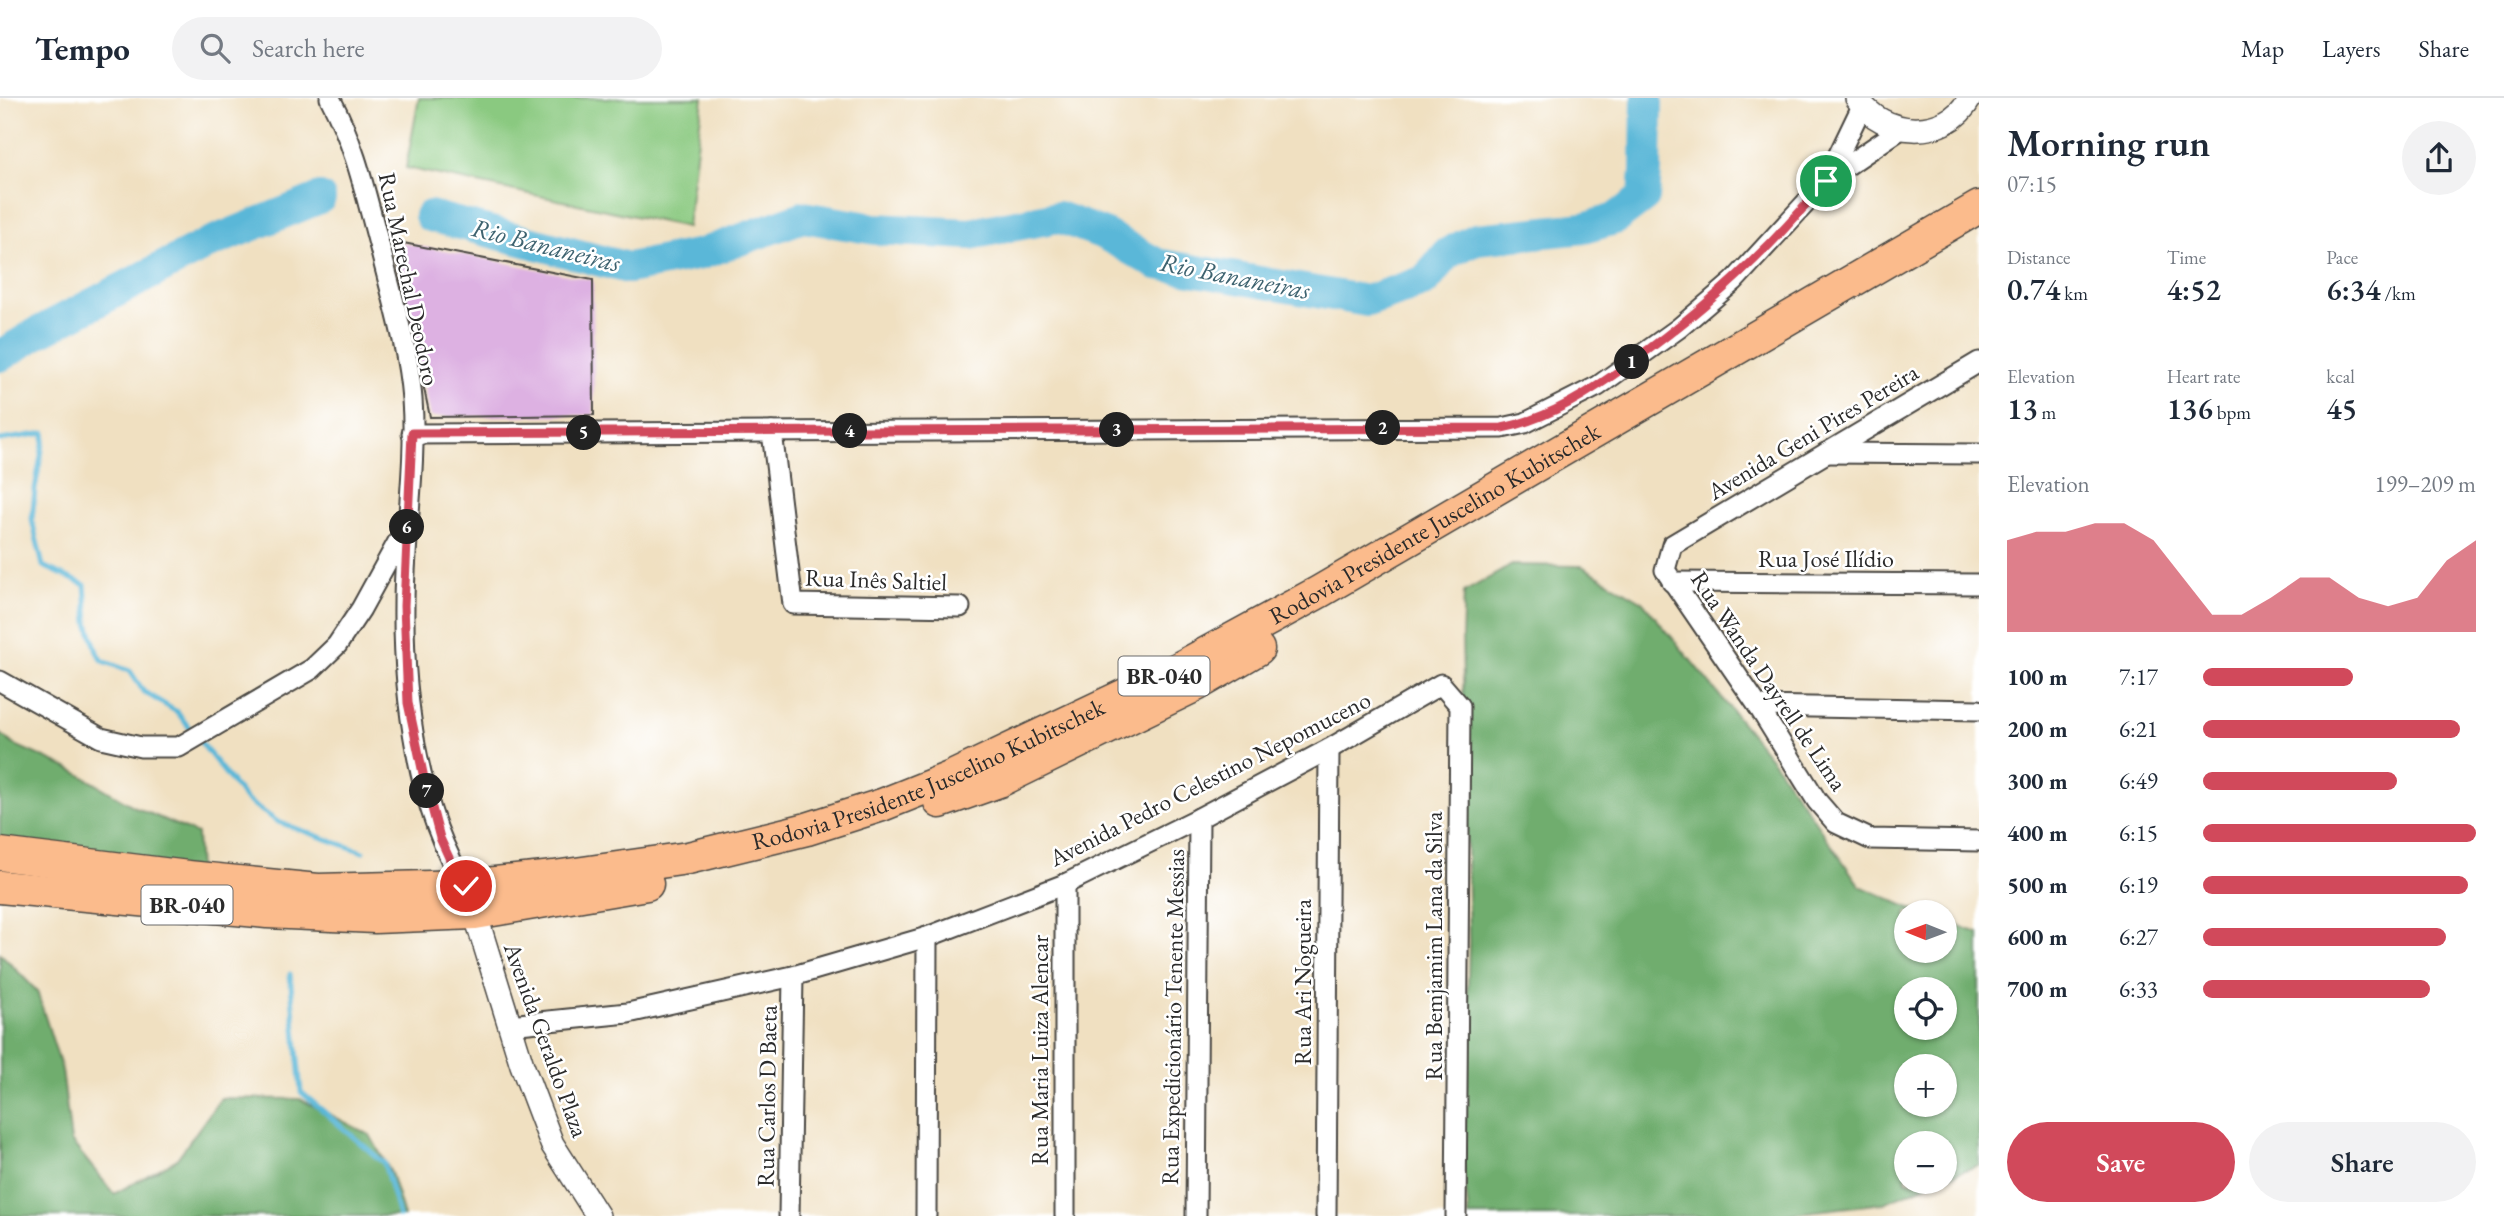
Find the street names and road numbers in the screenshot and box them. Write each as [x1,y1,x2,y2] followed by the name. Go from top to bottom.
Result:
[372,169,447,388] street label: Rua Marechal Deodoro
[1701,356,1924,507] street label: Avenida Geni Pires Pereira
[1264,415,1606,631] street label: Rodovia Presidente Juscelino Kubitschek
[1758,543,1894,574] street label: Rua José Ilídio
[805,562,948,597] street label: Rua Inês Saltiel
[1684,565,1855,797] street label: Rua Wanda Dayrell de Lima
[1118,656,1210,696] road number: BR-040
[1043,684,1376,874] street label: Avenida Pedro Celestino Nepomuceno
[749,691,1110,857] street label: Rodovia Presidente Juscelino Kubitschek
[1418,811,1449,1080] street label: Rua Bemjamim Lana da Silva
[1154,849,1191,1185] street label: Rua Expedicionário Tenente Messias
[142,886,232,925] road number: BR-040
[1287,898,1318,1065] street label: Rua Ari Nogueira
[1024,935,1055,1165] street label: Rua Maria Luiza Alencar
[496,937,596,1142] street label: Avenida Geraldo Plaza
[749,1004,784,1187] street label: Rua Carlos D Baeta

